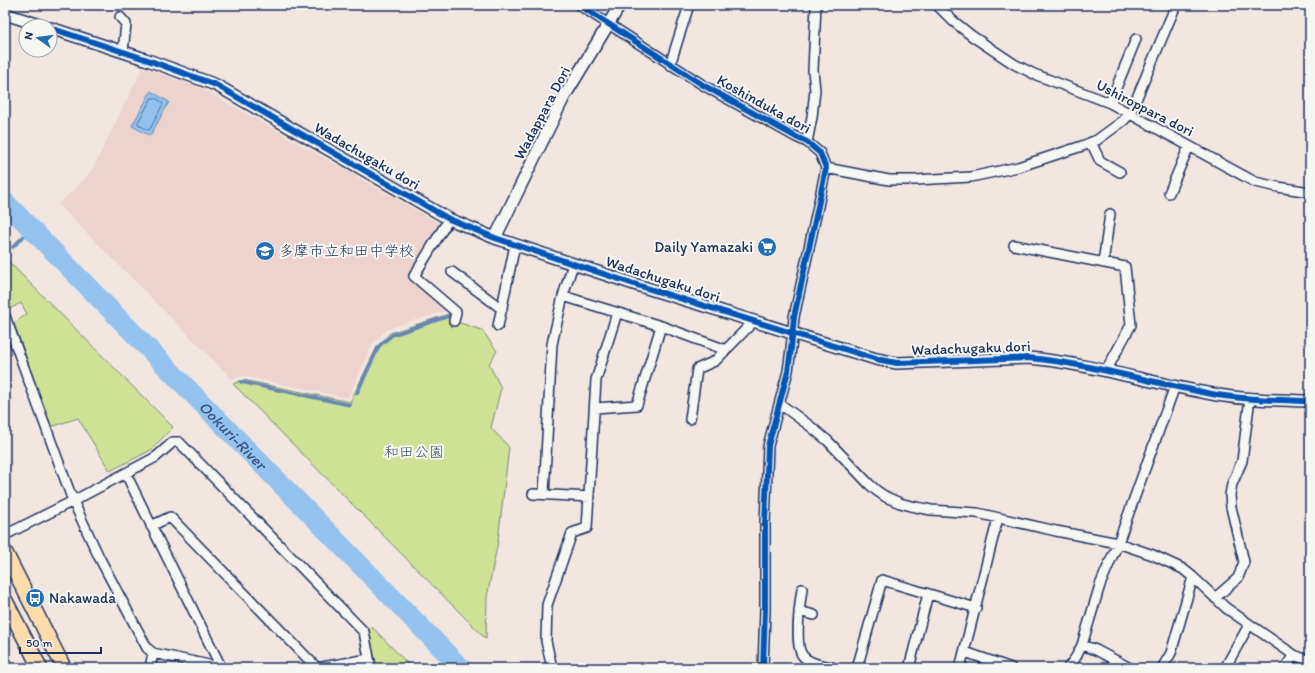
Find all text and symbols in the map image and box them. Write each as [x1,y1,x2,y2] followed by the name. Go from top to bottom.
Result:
[18,18,58,58] north arrow
[22,31,36,41] text: N
[510,63,574,163] street label: Wadappara Dori
[714,71,814,137] street label: Koshinduka dori
[1093,76,1197,140] street label: Ushiroppara dori
[311,118,423,194] street label: Wadachugaku dori
[756,236,778,258] supermarket icon: Daily Yamazaki
[654,238,753,256] place label: Daily Yamazaki
[254,240,276,262] school or university icon: 多摩市立和田中学校
[279,242,414,260] place label: 多摩市立和田中学校
[604,252,722,306] street label: Wadachugaku dori
[911,337,1031,359] street label: Wadachugaku dori
[195,397,272,475] water label: Ookuri-River
[384,443,444,461] park label: 和田公園
[24,587,46,609] bus stop icon: Nakawada
[49,589,116,607] place label: Nakawada
[20,629,101,655] scale bar
[26,636,52,650] text: 50 m

